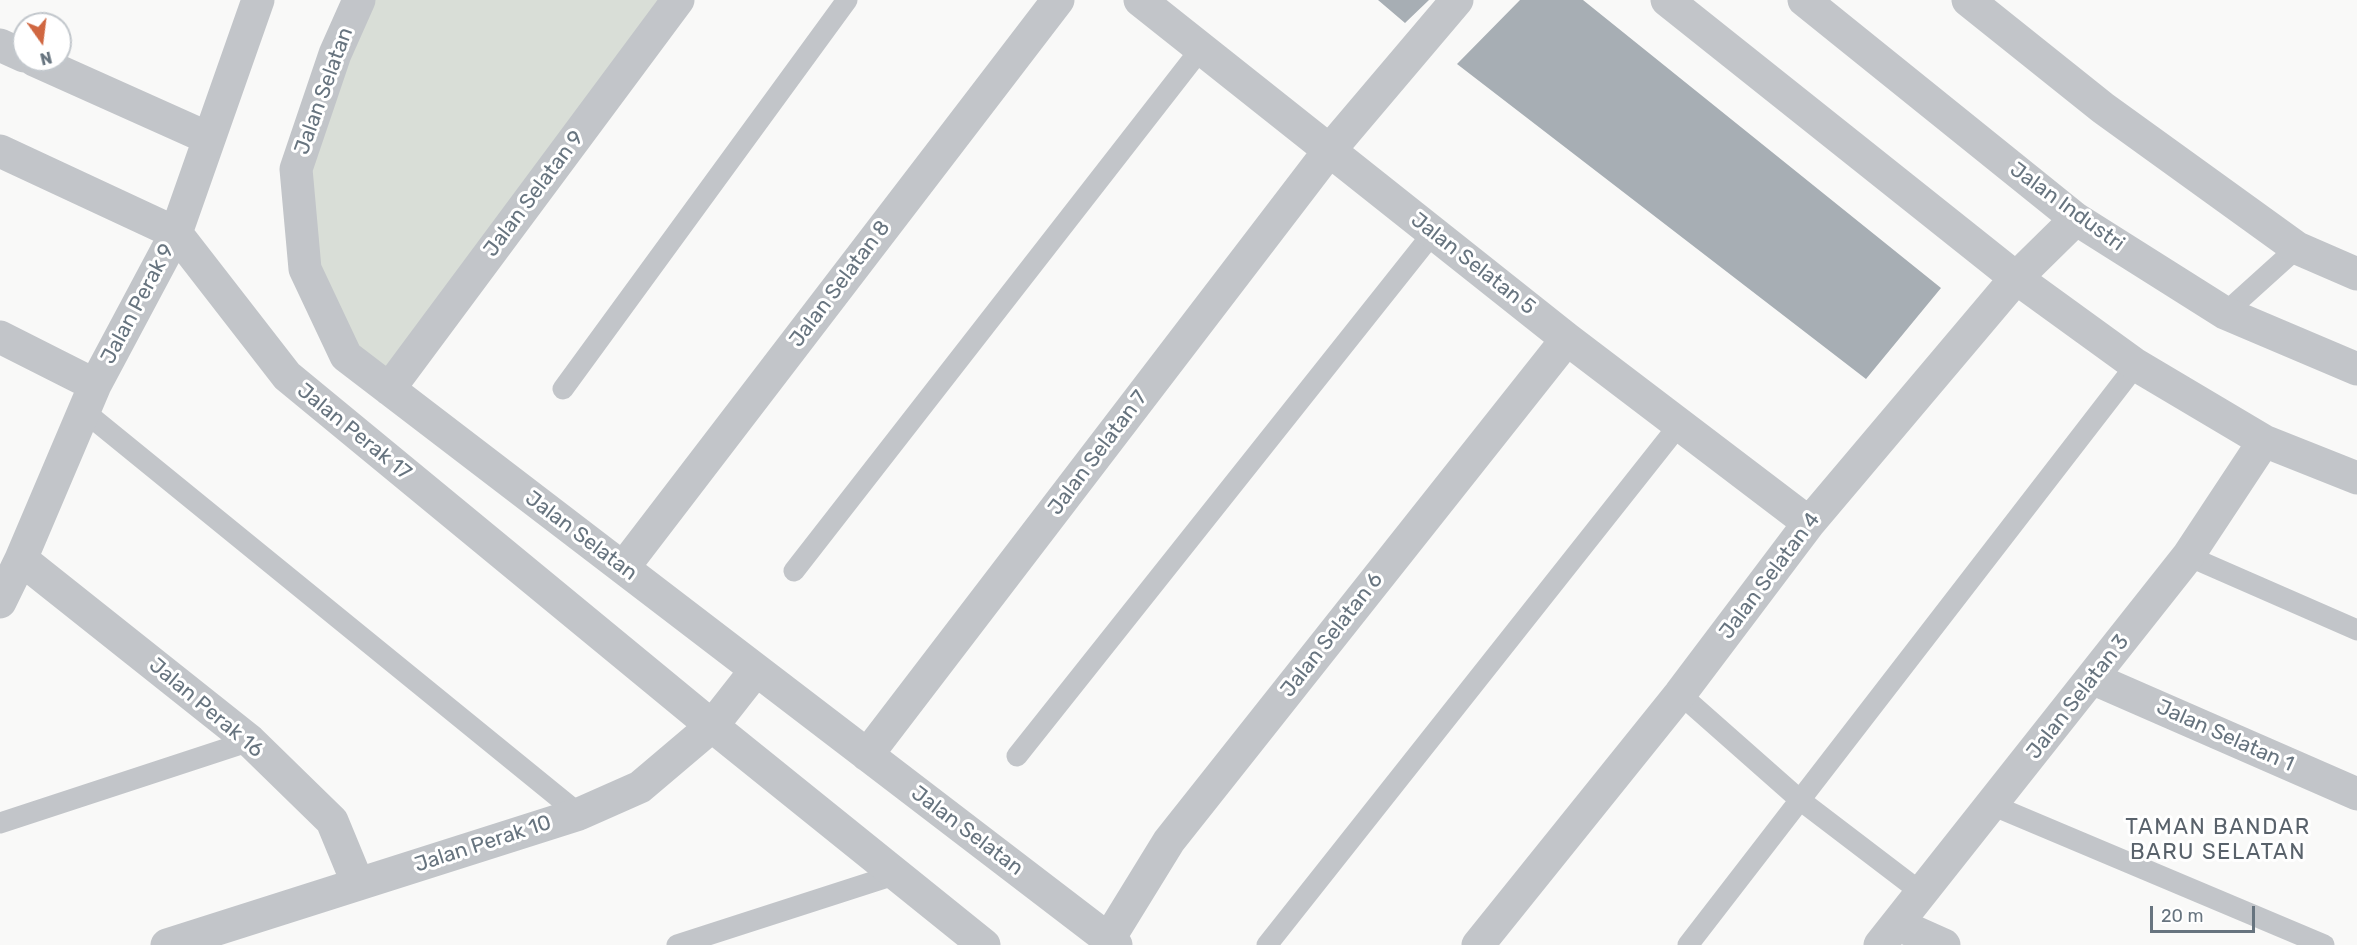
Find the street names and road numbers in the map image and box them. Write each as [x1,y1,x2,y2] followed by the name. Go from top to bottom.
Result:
[289,24,359,158] street label: Jalan Selatan
[479,126,589,262] street label: Jalan Selatan 9
[2005,157,2129,257] street label: Jalan Industri
[1406,208,1540,320] street label: Jalan Selatan 5
[784,216,896,352] street label: Jalan Selatan 8
[96,240,180,368] street label: Jalan Perak 9
[292,378,416,486] street label: Jalan Perak 17
[1043,386,1153,520] street label: Jalan Selatan 7
[520,486,642,586] street label: Jalan Selatan
[1714,508,1826,644] street label: Jalan Selatan 4
[1276,568,1388,702] street label: Jalan Selatan 6
[2022,630,2134,764] street label: Jalan Selatan 3
[144,653,268,763] street label: Jalan Perak 16
[2153,694,2297,778] street label: Jalan Selatan 1
[906,781,1028,881] street label: Jalan Selatan
[411,810,555,878] street label: Jalan Perak 10

